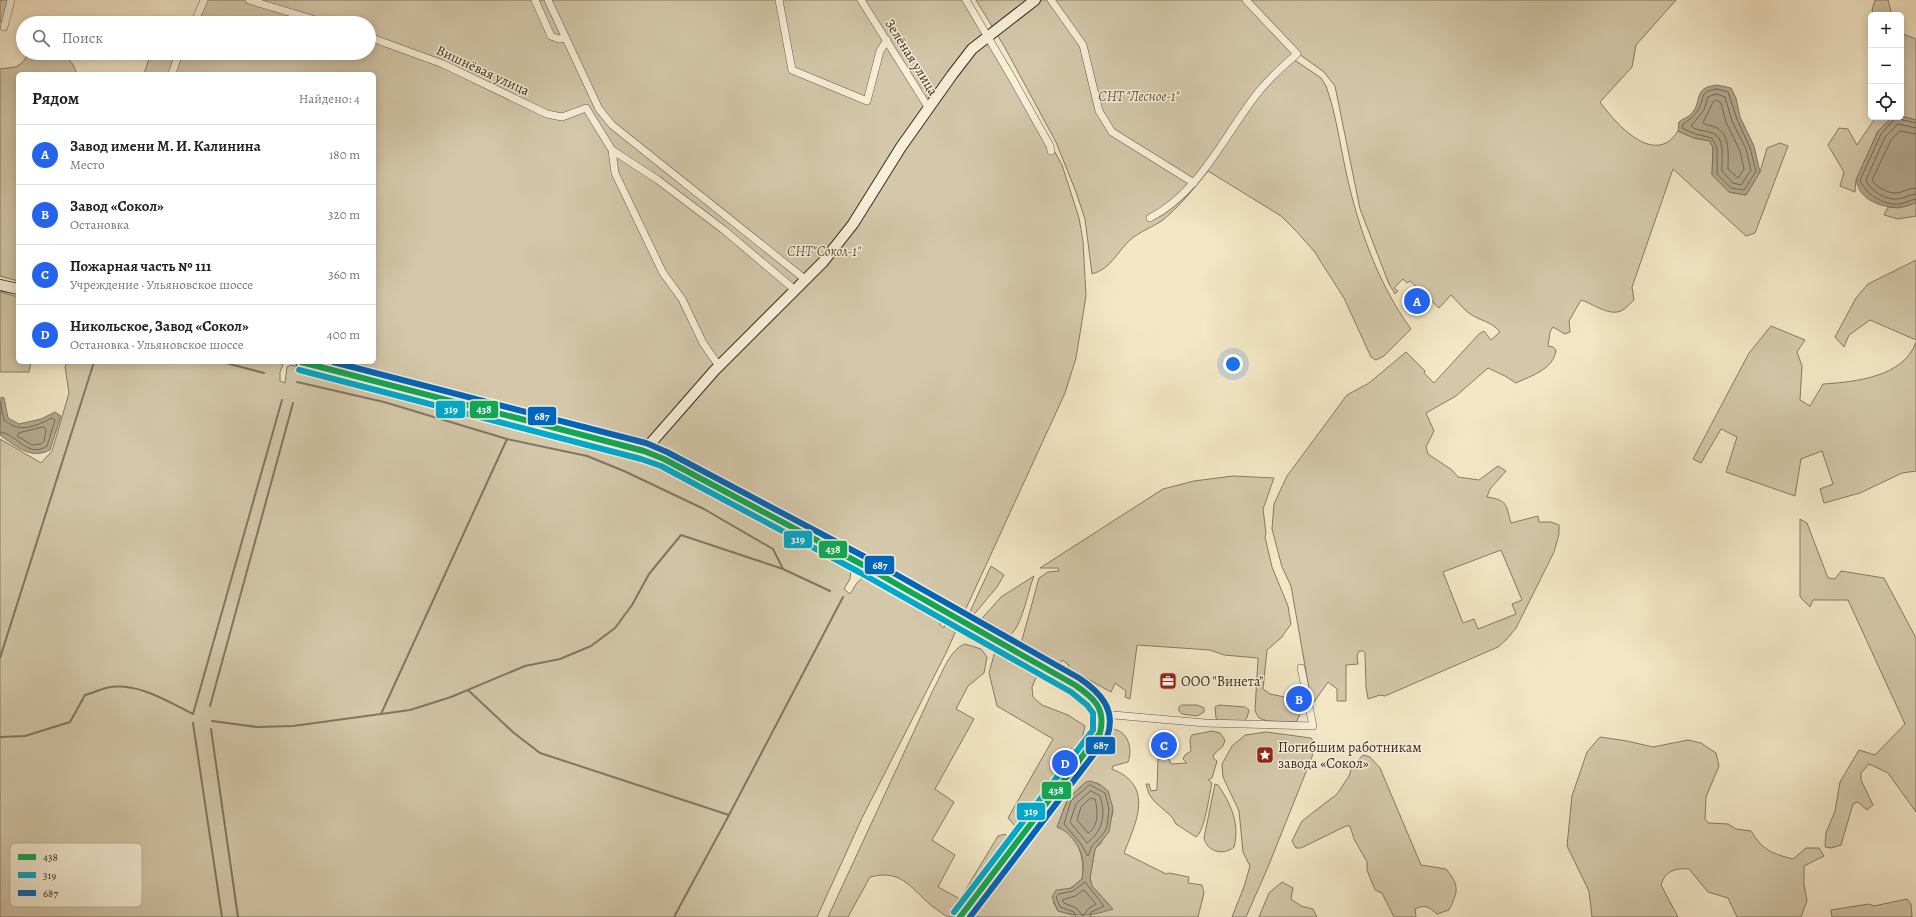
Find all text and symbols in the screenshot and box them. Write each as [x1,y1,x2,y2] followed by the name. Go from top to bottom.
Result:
[1868,12,1904,120] map controls
[1868,12,1904,48] button: +
[881,15,943,100] street label: Зелёная улица
[16,16,376,60] search box
[30,27,52,49] icon: search
[62,28,103,48] text: Поиск
[433,41,533,101] street label: Вишнёвая улица
[1868,48,1904,84] button: −
[1868,84,1904,120] button: locate
[32,87,79,110] text: Рядом
[1098,87,1181,106] park label: СНТ "Лесное-1"
[299,90,360,107] text: Найдено: 4
[70,136,261,156] text: Завод имени М. И. Калинина
[41,146,49,163] text: A
[329,146,360,163] text: 180 m
[70,156,105,173] text: Место
[70,196,164,216] text: Завод «Сокол»
[41,206,49,223] text: B
[328,206,360,223] text: 320 m
[70,216,129,233] text: Остановка
[787,242,862,261] park label: СНТ"Сокол-1"
[70,256,211,276] text: Пожарная часть № 111
[41,266,49,283] text: C
[328,266,360,283] text: 360 m
[70,276,253,293] text: Учреждение · Ульяновское шоссе
[1404,286,1430,316] pin: A
[70,316,249,336] text: Никольское, Завод «Сокол»
[40,326,50,343] text: D
[327,326,360,343] text: 400 m
[70,336,244,353] text: Остановка · Ульяновское шоссе
[1223,354,1243,374] your location
[435,400,466,419] line badge: 319
[469,400,499,419] line badge: 438
[444,402,458,417] text: 319
[476,402,492,417] text: 438
[527,406,557,426] line badge: 687
[534,409,550,424] text: 687
[783,530,813,549] line badge: 319
[791,532,805,547] text: 319
[818,540,848,559] line badge: 438
[825,542,841,557] text: 438
[864,555,895,575] line badge: 687
[872,558,888,573] text: 687
[1158,671,1178,691] office icon: ООО "Винета"
[1181,672,1263,691] place label: ООО "Винета"
[1286,684,1312,714] pin: B
[1151,730,1177,760] pin: C
[1085,736,1116,755] line badge: 687
[1093,738,1109,753] text: 687
[1278,738,1422,773] place label: Погибшим работникам завода «Сокол»
[1255,745,1275,765] place icon: Погибшим работникам завода «Сокол»
[1052,748,1078,778] pin: D
[1041,781,1072,800] line badge: 438
[1048,783,1064,798] text: 438
[1016,802,1046,821] line badge: 319
[1024,804,1038,819] text: 319
[10,843,142,907] legend
[43,850,58,865] text: 438
[43,868,56,883] text: 319
[43,886,58,901] text: 687

